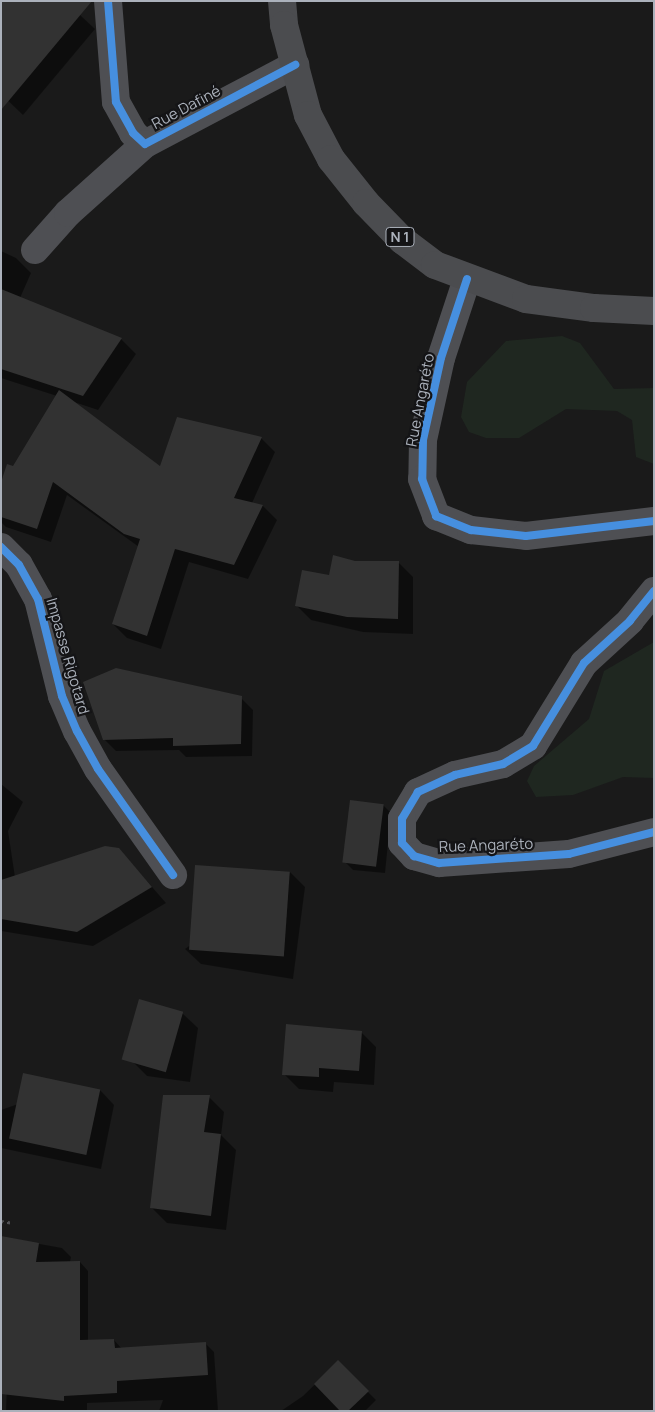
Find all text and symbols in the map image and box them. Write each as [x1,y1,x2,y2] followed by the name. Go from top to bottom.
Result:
[149,81,223,133] street label: Rue Dafiné
[385,226,415,248] road number: N 1
[402,352,438,448] street label: Rue Angaréto
[43,596,93,716] street label: Impasse Rigotard
[438,834,534,856] street label: Rue Angaréto

